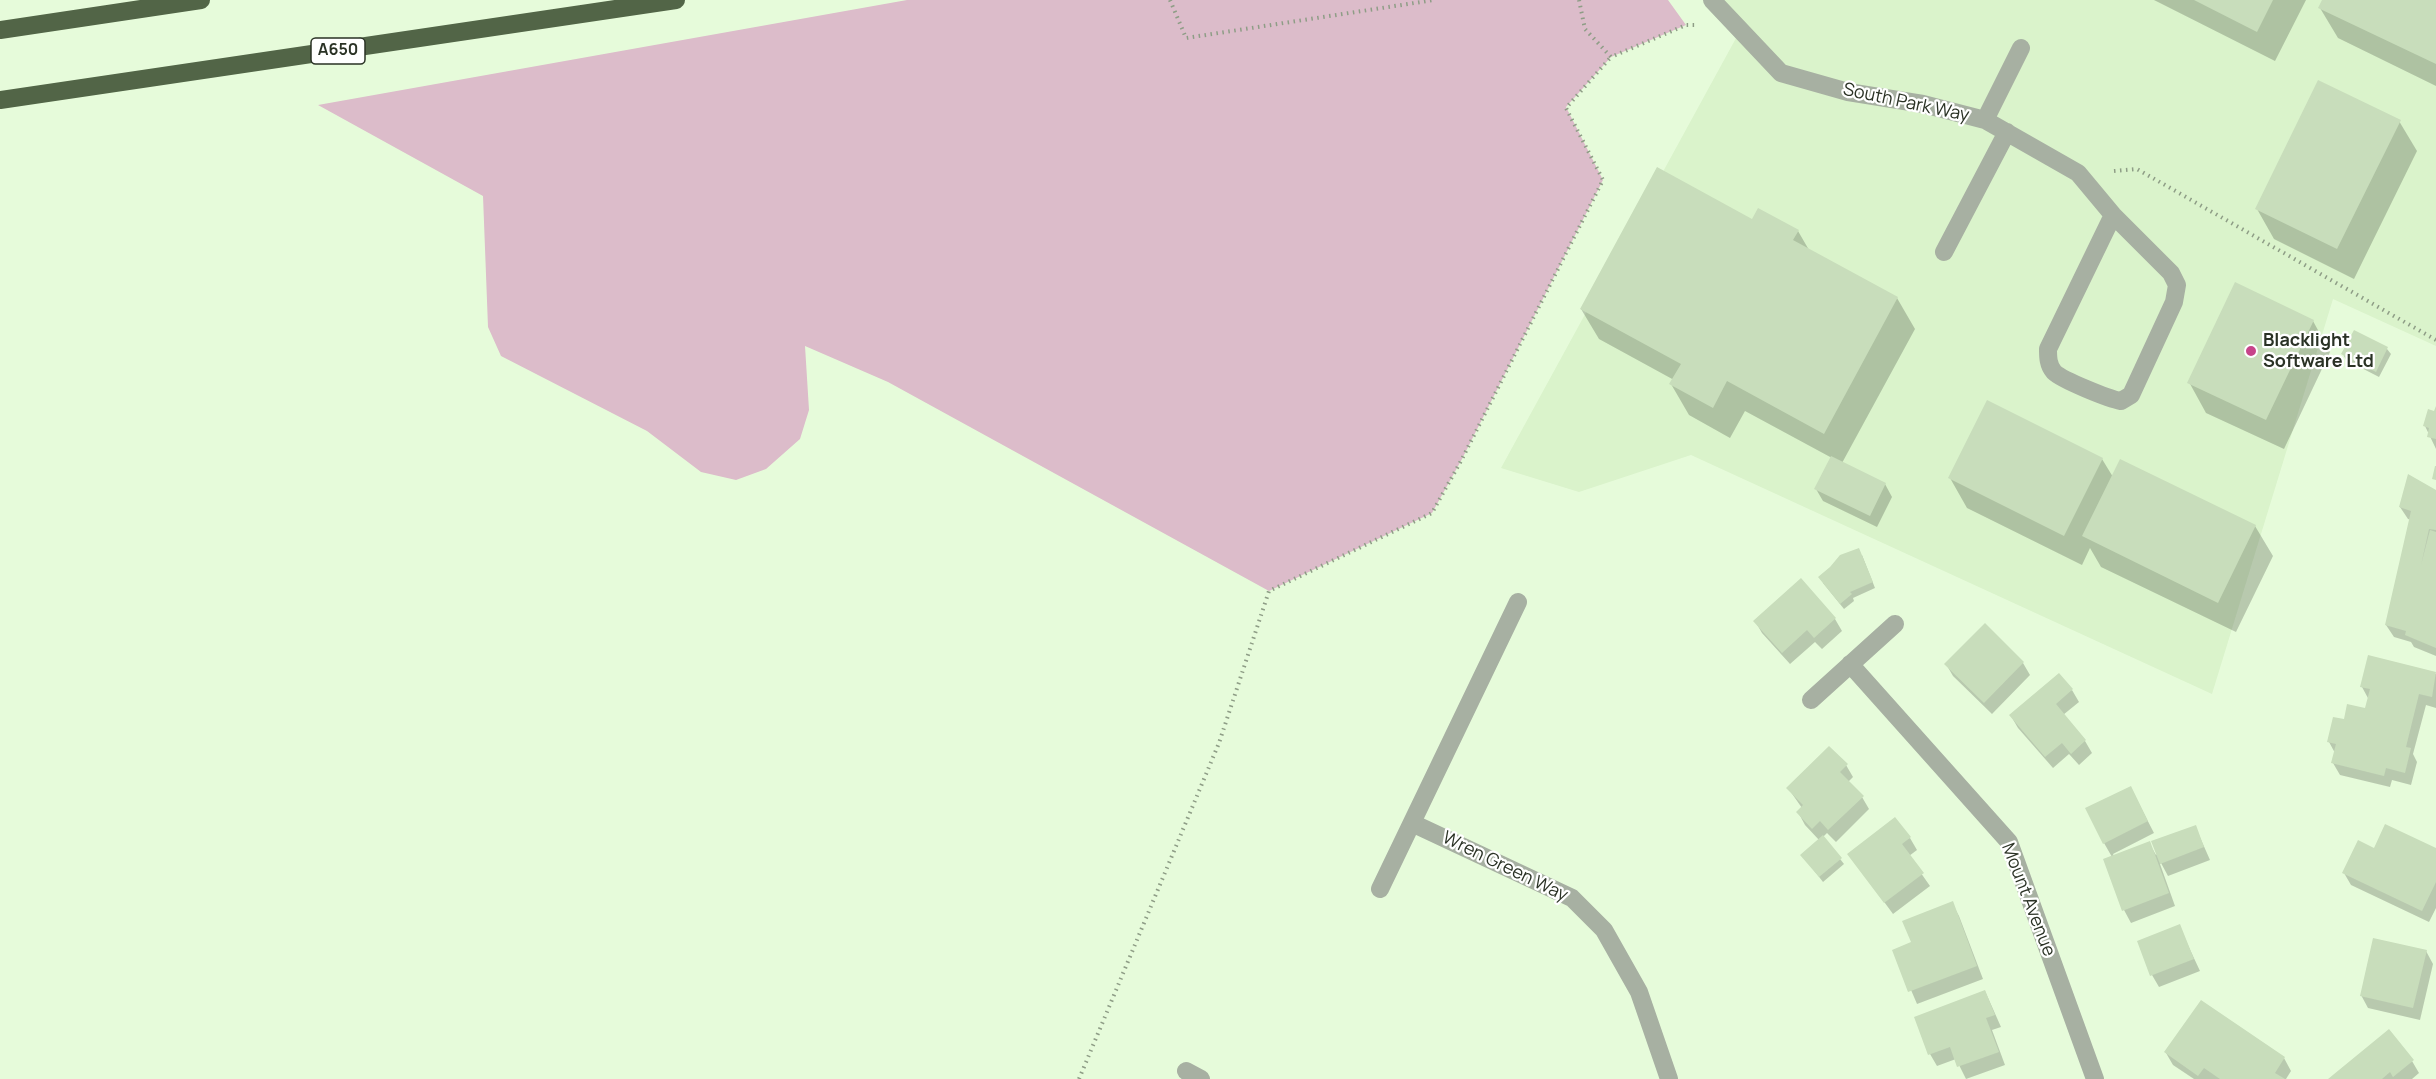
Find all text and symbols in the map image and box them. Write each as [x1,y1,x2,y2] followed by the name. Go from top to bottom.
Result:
[311,38,365,64] road number: A650
[1841,79,1971,127] street label: South Park Way
[2263,330,2374,372] place label: Blacklight Software Ltd
[2244,344,2258,358] marker: Blacklight Software Ltd
[1439,827,1571,907] street label: Wren Green Way
[1996,840,2060,960] street label: Mount Avenue

